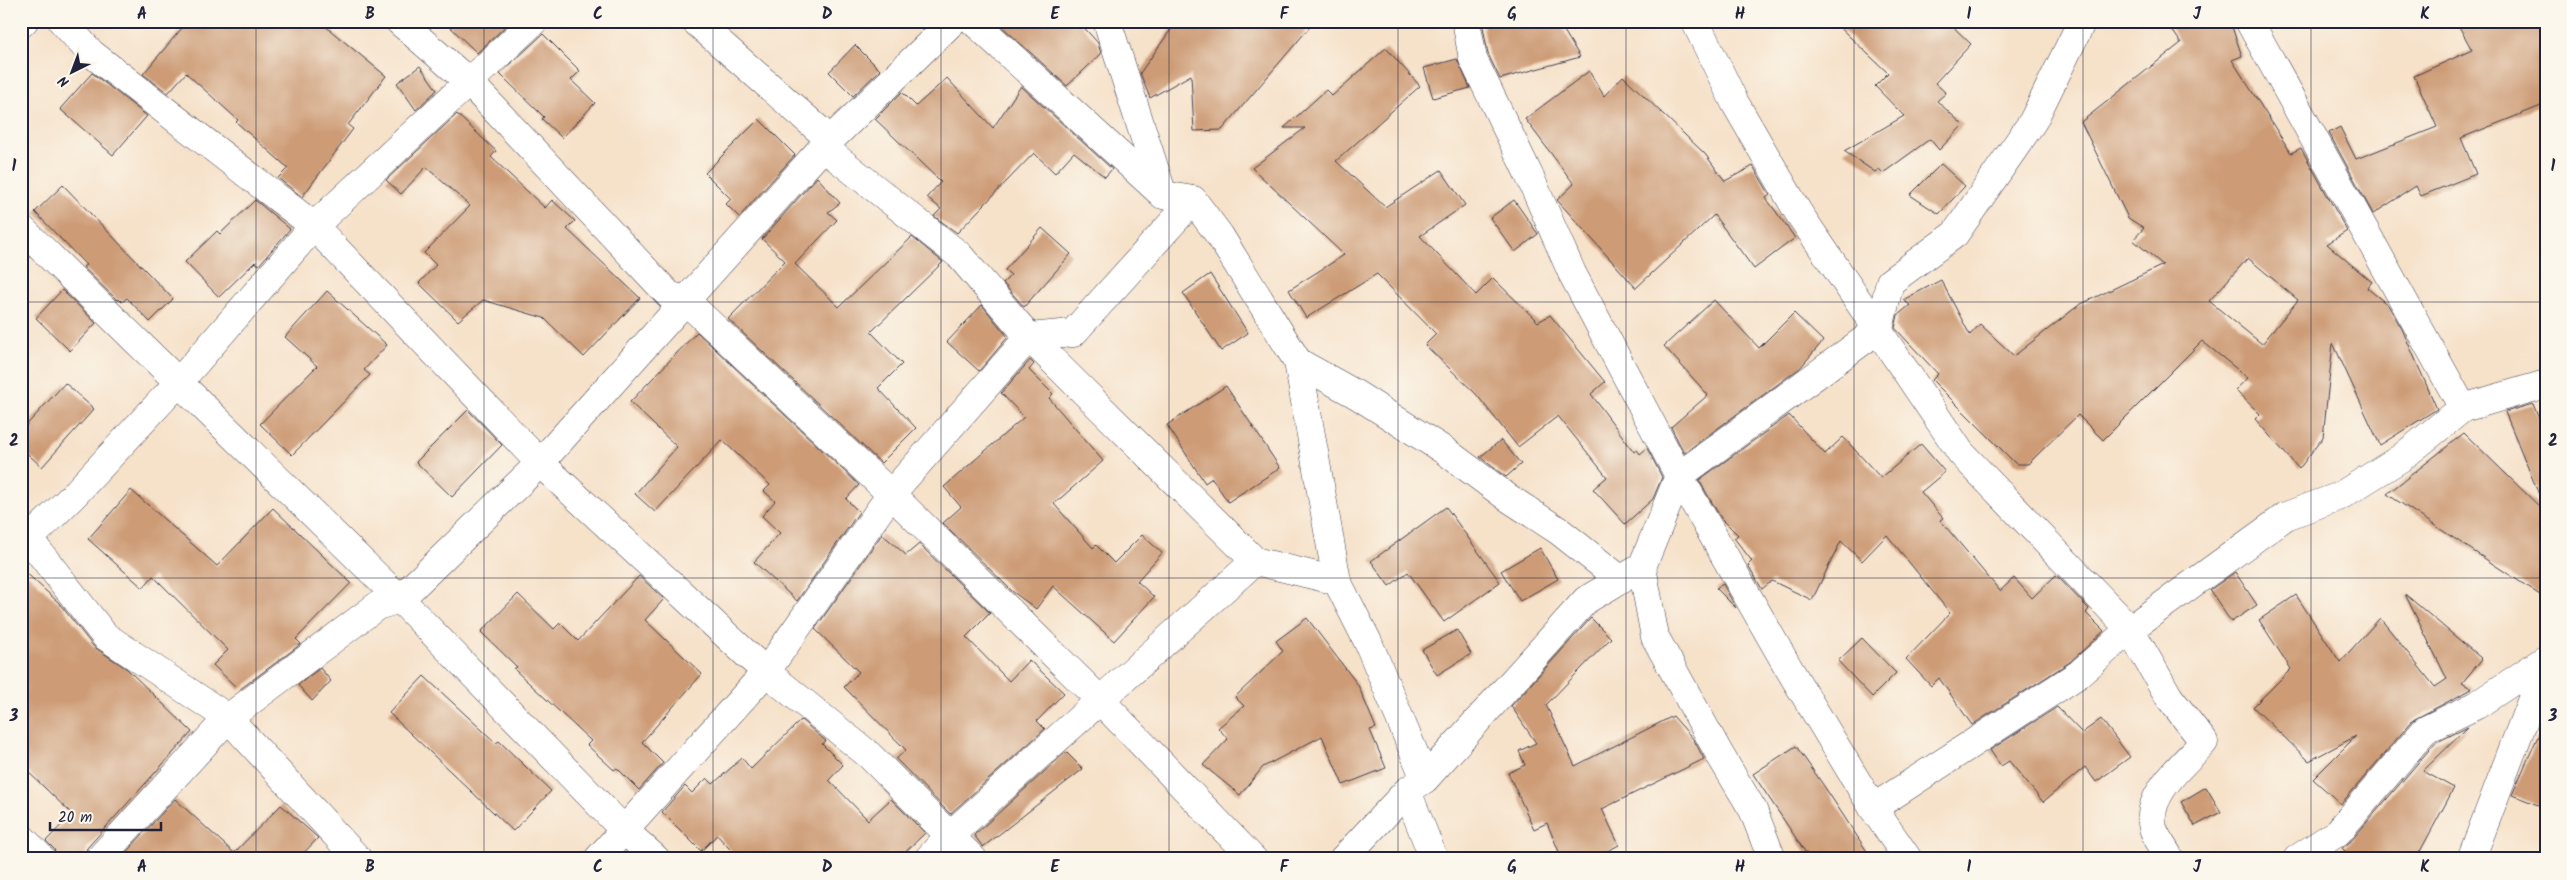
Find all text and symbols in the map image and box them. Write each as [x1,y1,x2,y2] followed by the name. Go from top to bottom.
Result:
[137,2,147,27] text: A
[365,2,375,27] text: B
[593,2,603,27] text: C
[822,2,833,27] text: D
[1051,2,1061,27] text: E
[1280,2,1290,27] text: F
[1507,2,1517,27] text: G
[1735,2,1745,27] text: H
[1967,2,1972,27] text: I
[2193,2,2202,27] text: J
[2420,2,2430,27] text: K
[48,48,98,98] north arrow
[53,70,75,92] text: N
[12,154,17,179] text: 1
[2551,154,2556,179] text: 1
[9,429,19,454] text: 2
[2548,429,2558,454] text: 2
[9,704,19,729] text: 3
[2548,704,2558,729] text: 3
[50,800,161,832] scale bar
[58,806,92,830] text: 20 m
[137,855,147,880] text: A
[365,855,375,880] text: B
[593,855,603,880] text: C
[822,855,833,880] text: D
[1051,855,1061,880] text: E
[1280,855,1290,880] text: F
[1507,855,1517,880] text: G
[1735,855,1745,880] text: H
[1967,855,1972,880] text: I
[2193,855,2202,880] text: J
[2420,855,2430,880] text: K

